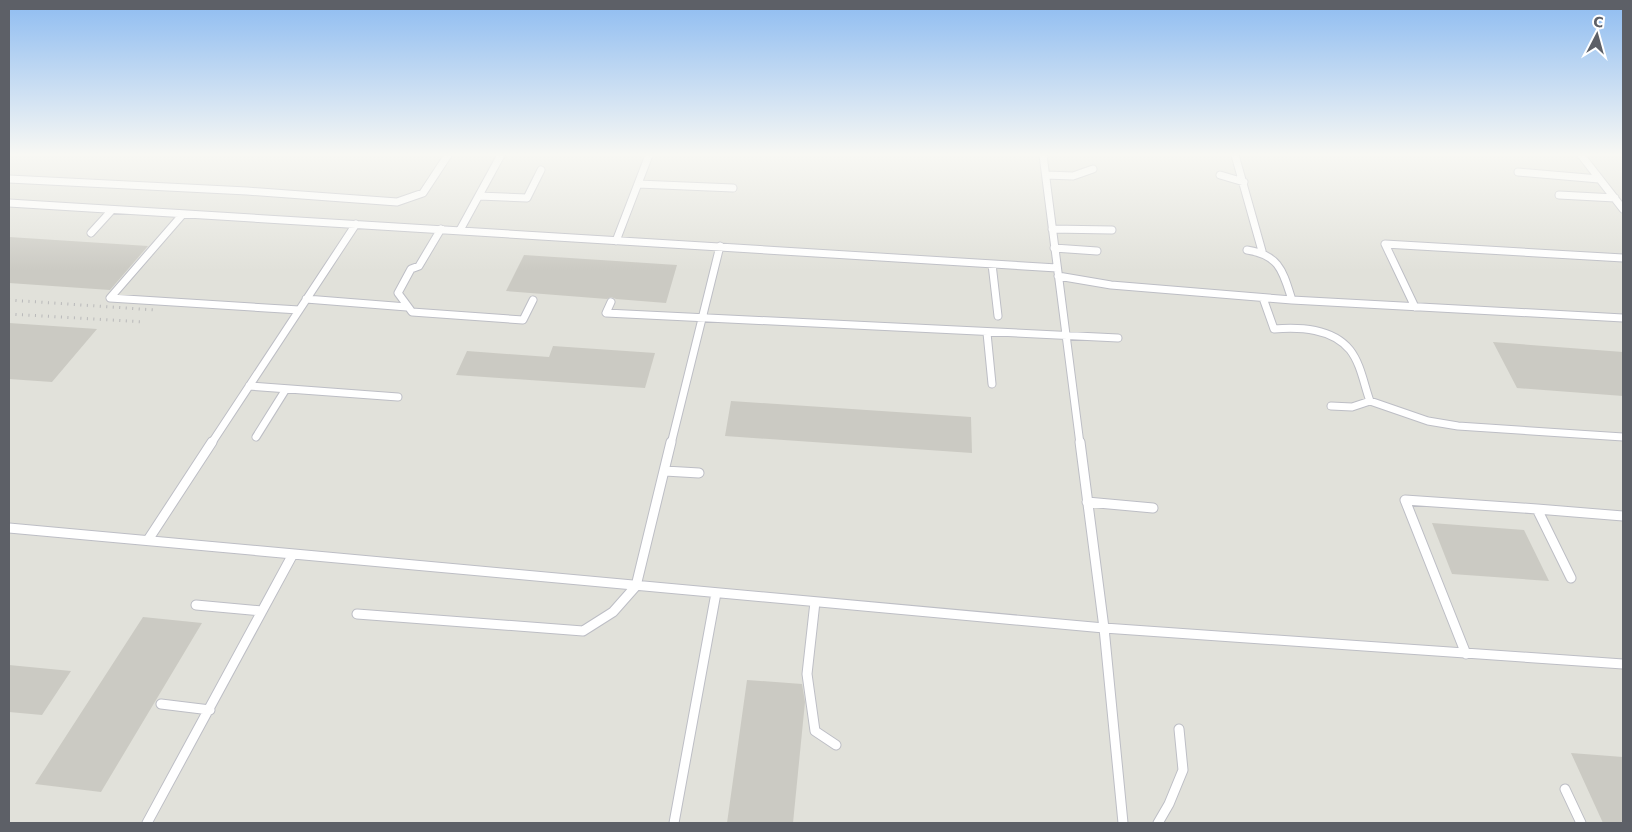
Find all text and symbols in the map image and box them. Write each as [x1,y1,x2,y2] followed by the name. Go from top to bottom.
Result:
[1572,10,1622,60] north arrow
[1592,14,1604,31] text: С

